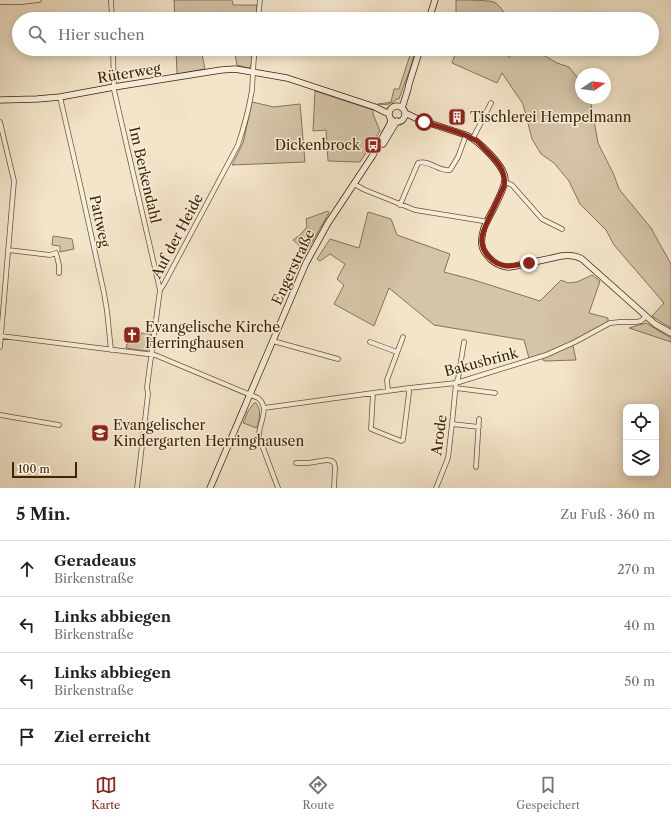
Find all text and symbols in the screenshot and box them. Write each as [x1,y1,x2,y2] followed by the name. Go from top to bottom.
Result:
[12,12,659,56] search box
[26,23,48,45] icon: search
[58,25,145,44] text: Hier suchen
[96,59,163,87] street label: Rüterweg
[575,68,611,104] north arrow
[447,107,467,127] building icon: Tischlerei Hempelmann
[470,108,632,126] place label: Tischlerei Hempelmann
[415,113,433,131] route start
[125,125,165,225] street label: Im Berkendahl
[363,135,383,155] bus stop icon: Dickenbrock
[275,136,361,154] place label: Dickenbrock
[147,190,207,282] street label: Auf der Heide
[86,193,114,249] street label: Pattweg
[268,226,318,308] street label: Engerstraße
[520,254,538,272] route end
[145,318,280,352] place label: Evangelische Kirche Herringhausen
[122,325,142,345] church icon: Evangelische Kirche Herringhausen
[442,343,521,380] street label: Bakusbrink
[623,404,659,476] map controls
[623,404,659,440] button: locate
[427,413,451,458] street label: Arode
[113,416,304,450] place label: Evangelischer Kindergarten Herringhausen
[90,423,110,443] school or university icon: Evangelischer Kindergarten Herringhausen
[623,440,659,476] button: layers
[12,460,77,479] scale bar
[18,462,50,476] text: 100 m
[16,504,70,524] text: 5 Min.
[560,506,655,522] text: Zu Fuß · 360 m
[54,551,136,570] text: Geradeaus
[16,558,38,580] icon: ahead
[617,561,655,577] text: 270 m
[54,570,134,586] text: Birkenstraße
[54,607,171,626] text: Links abbiegen
[16,614,38,636] icon: left
[624,617,655,633] text: 40 m
[54,626,134,642] text: Birkenstraße
[54,663,171,682] text: Links abbiegen
[16,670,38,692] icon: left
[624,673,655,689] text: 50 m
[54,682,134,698] text: Birkenstraße
[16,726,38,748] icon: arrive
[54,727,150,746] text: Ziel erreicht
[91,774,120,812] tab: Karte
[303,774,334,812] tab: Route
[516,774,580,812] tab: Gespeichert

